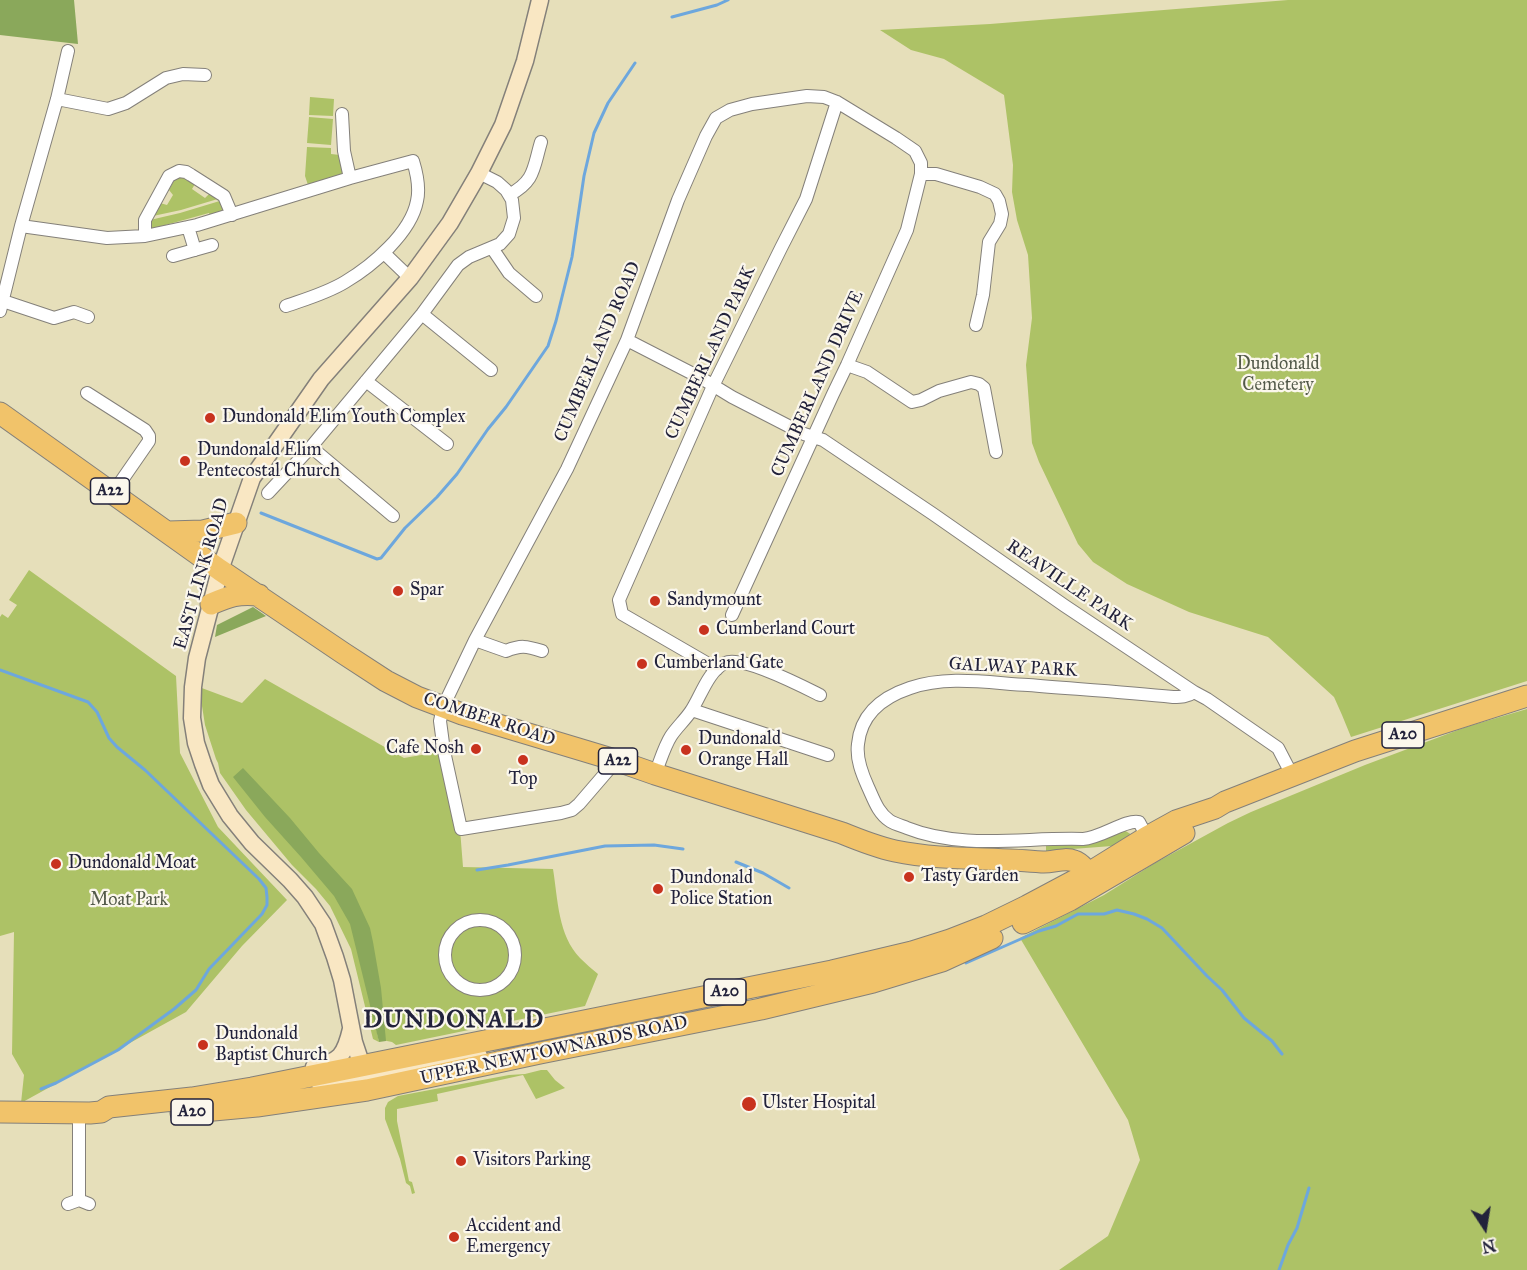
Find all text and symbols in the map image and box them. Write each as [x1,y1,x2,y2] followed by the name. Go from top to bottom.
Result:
[550,259,646,445] street label: CUMBERLAND ROAD
[661,263,761,443] street label: CUMBERLAND PARK
[767,288,869,480] street label: CUMBERLAND DRIVE
[1237,354,1319,397] park label: Dundonald Cemetery
[222,407,466,429] place label: Dundonald Elim Youth Complex
[203,411,217,425] marker: Dundonald Elim Youth Complex
[197,440,340,482] place label: Dundonald Elim Pentecostal Church
[178,454,192,468] marker: Dundonald Elim Pentecostal Church
[90,478,130,504] road number: A22
[170,496,234,652] street label: EAST LINK ROAD
[1002,536,1136,636] street label: REAVILLE PARK
[410,580,444,602] place label: Spar
[391,584,405,598] marker: Spar
[667,590,762,612] place label: Sandymount
[648,594,662,608] marker: Sandymount
[716,619,855,641] place label: Cumberland Court
[697,623,711,637] marker: Cumberland Court
[654,653,784,675] place label: Cumberland Gate
[948,654,1078,682] street label: GALWAY PARK
[635,657,649,671] marker: Cumberland Gate
[420,688,558,752] street label: COMBER ROAD
[1382,722,1424,748] road number: A20
[698,729,788,771] place label: Dundonald Orange Hall
[386,738,464,760] place label: Cafe Nosh
[469,742,483,756] marker: Cafe Nosh
[679,743,693,757] marker: Dundonald Orange Hall
[598,748,638,774] road number: A22
[516,753,530,767] marker: Top
[508,769,538,791] place label: Top
[68,853,196,875] place label: Dundonald Moat
[49,857,63,871] marker: Dundonald Moat
[921,866,1019,888] place label: Tasty Garden
[670,868,772,910] place label: Dundonald Police Station
[902,870,916,884] marker: Tasty Garden
[651,882,665,896] marker: Dundonald Police Station
[90,890,168,912] park label: Moat Park
[704,979,746,1005] road number: A20
[363,1007,545,1035] district label: DUNDONALD
[418,1012,690,1090] street label: UPPER NEWTOWNARDS ROAD
[215,1024,328,1066] place label: Dundonald Baptist Church
[196,1038,210,1052] marker: Dundonald Baptist Church
[762,1093,876,1115] place label: Ulster Hospital
[740,1095,758,1113] marker: Ulster Hospital
[171,1099,213,1125] road number: A20
[473,1150,590,1172] place label: Visitors Parking
[454,1154,468,1168] marker: Visitors Parking
[1455,1198,1515,1258] north arrow
[466,1216,561,1258] place label: Accident and Emergency
[447,1230,461,1244] marker: Accident and Emergency
[1480,1235,1497,1257] text: N

